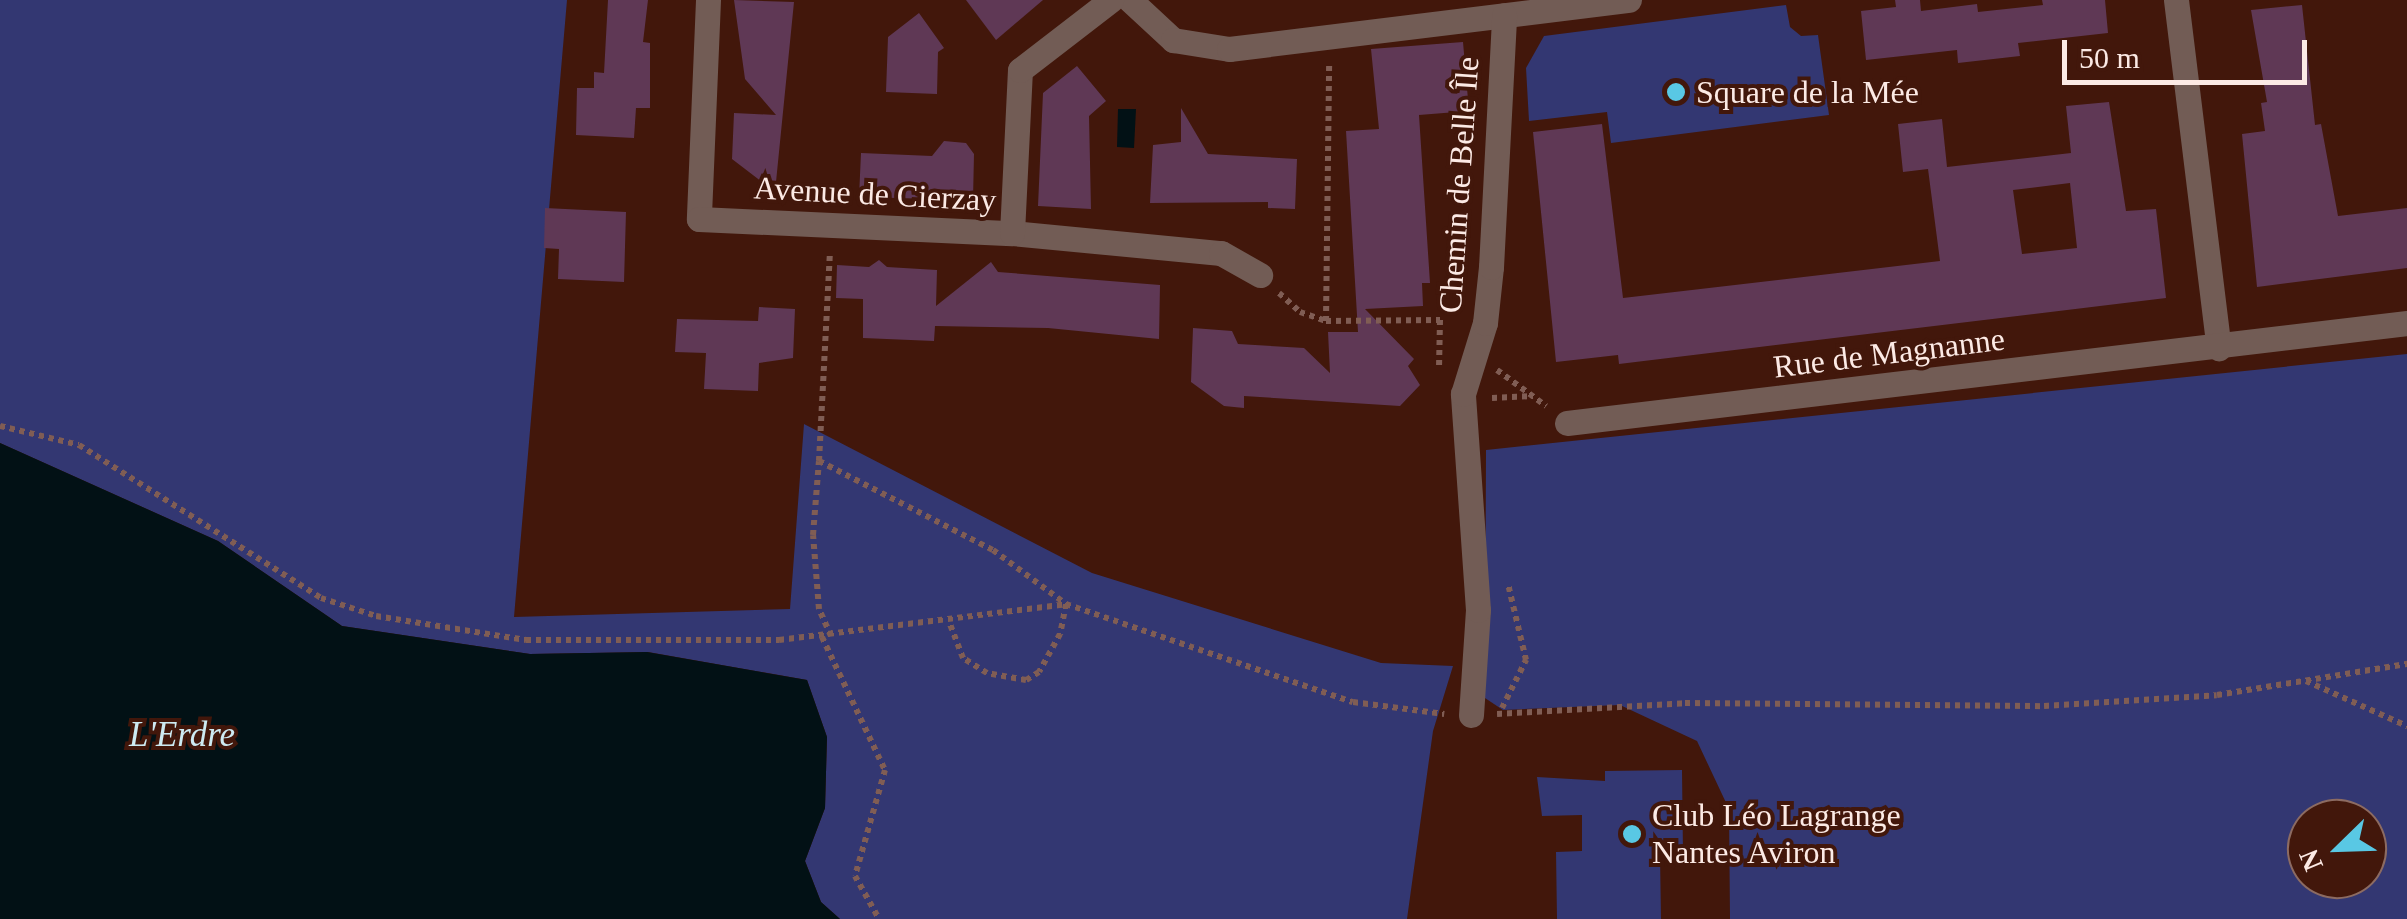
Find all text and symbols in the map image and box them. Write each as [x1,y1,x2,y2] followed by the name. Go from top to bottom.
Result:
[2067,20,2312,82] scale bar
[2079,41,2140,74] text: 50 m
[1431,56,1487,314] street label: Chemin de Belle Île
[1696,73,1919,111] place label: Square de la Mée
[1665,81,1687,103] marker: Square de la Mée
[753,168,997,220] street label: Avenue de Cierzay
[1771,320,2007,386] street label: Rue de Magnanne
[129,714,235,756] water label: L'Erdre
[1652,797,1901,872] place label: Club Léo Lagrange Nantes Aviron
[2287,799,2387,899] north arrow
[1621,823,1643,845] marker: Club Léo Lagrange Nantes Aviron
[2293,845,2329,876] text: N

